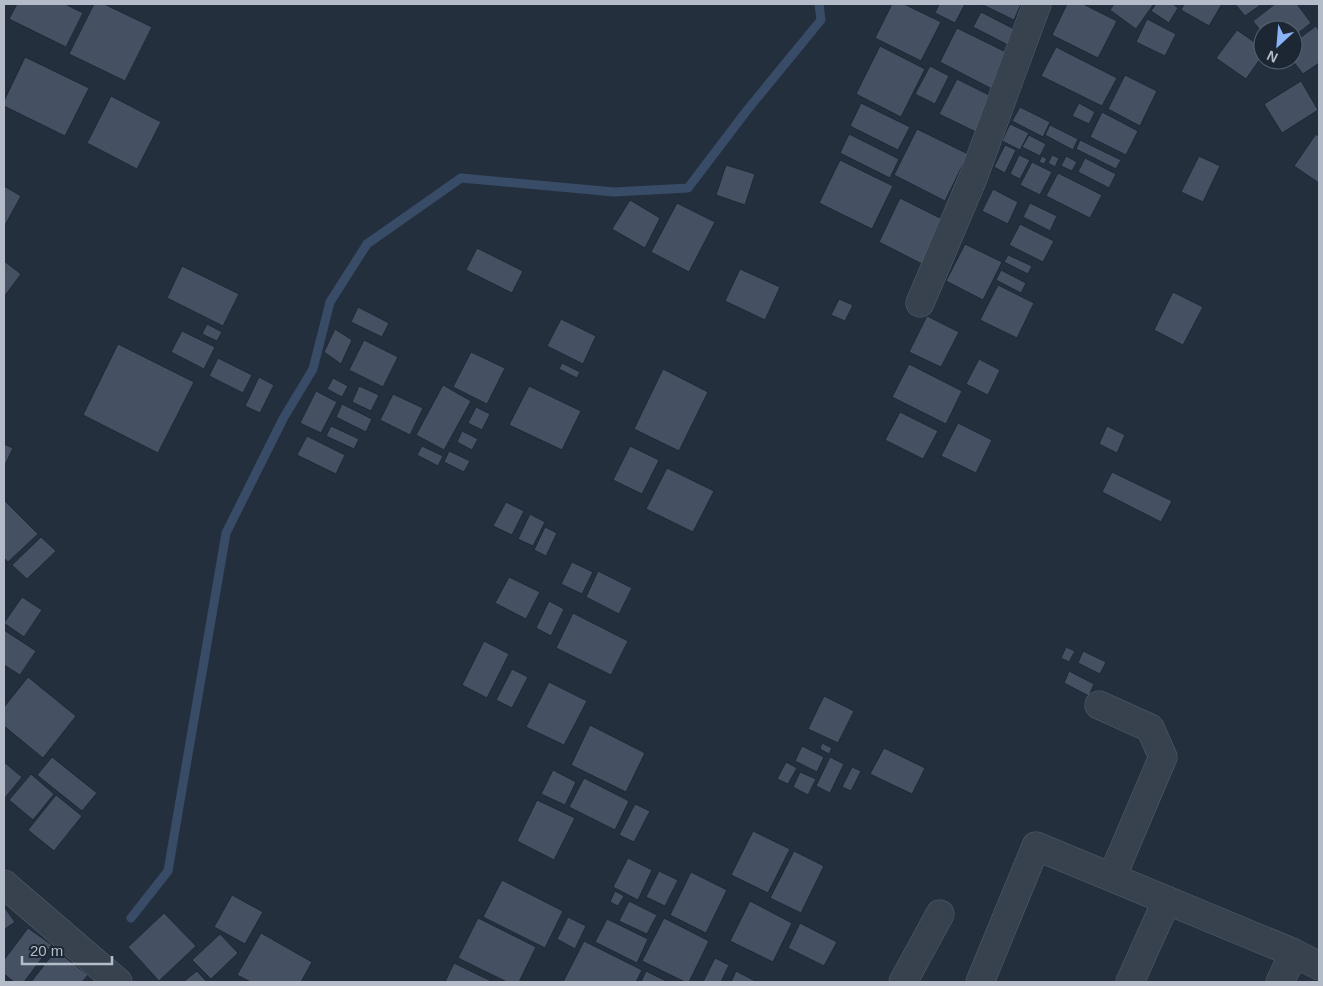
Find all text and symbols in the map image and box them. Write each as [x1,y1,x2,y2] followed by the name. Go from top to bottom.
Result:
[1253,20,1303,70] north arrow
[1264,47,1280,66] text: N
[22,934,112,966] scale bar
[30,942,63,959] text: 20 m

